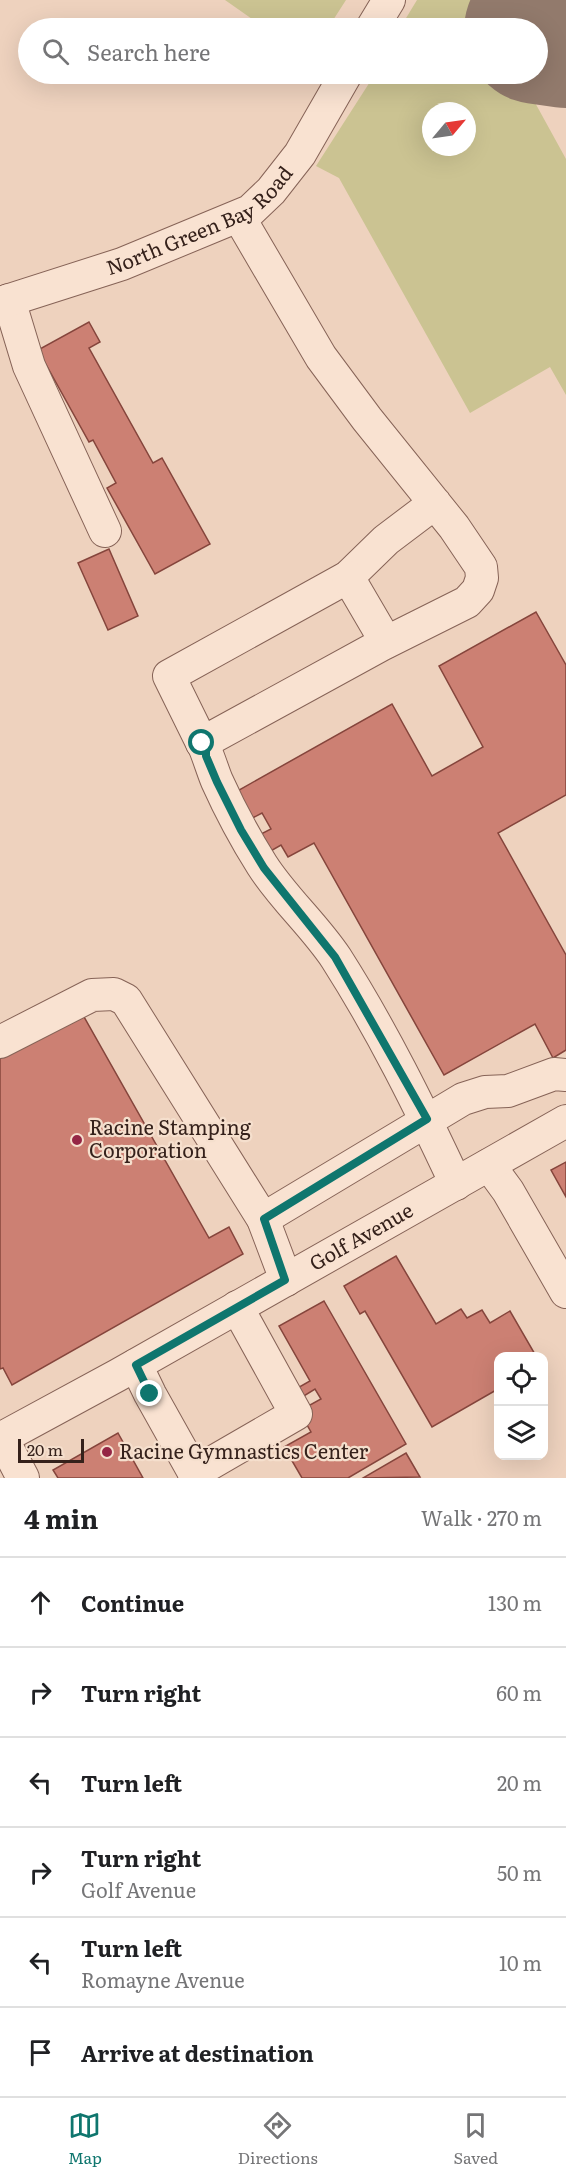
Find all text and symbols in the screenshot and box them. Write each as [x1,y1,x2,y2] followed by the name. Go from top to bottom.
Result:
[18,18,548,84] search box
[39,35,72,68] icon: search
[87,35,210,68] text: Search here
[422,102,476,156] north arrow
[102,159,298,281] street label: North Green Bay Road
[188,729,214,755] route start
[89,1111,252,1164] place label: Racine Stamping Corporation
[70,1133,84,1147] marker: Racine Stamping Corporation
[303,1194,418,1277] street label: Golf Avenue
[494,1352,548,1460] map controls
[494,1352,548,1406] button: locate
[136,1380,162,1406] route end
[494,1406,548,1460] button: layers
[119,1435,369,1465] place label: Racine Gymnastics Center
[18,1436,84,1464] scale bar
[27,1437,63,1461] text: 20 m
[100,1445,114,1459] marker: Racine Gymnastics Center
[24,1498,98,1537] text: 4 min
[421,1502,542,1532] text: Walk · 270 m
[24,1586,57,1619] icon: ahead
[81,1586,184,1619] text: Continue
[488,1587,542,1617] text: 130 m
[24,1676,57,1709] icon: right
[81,1676,201,1709] text: Turn right
[496,1677,542,1707] text: 60 m
[24,1766,57,1799] icon: left
[81,1766,182,1799] text: Turn left
[497,1767,542,1797] text: 20 m
[81,1841,201,1874] text: Turn right
[24,1856,57,1889] icon: right
[497,1857,542,1887] text: 50 m
[81,1874,196,1904] text: Golf Avenue
[81,1931,182,1964] text: Turn left
[24,1946,57,1979] icon: left
[499,1947,542,1977] text: 10 m
[81,1964,245,1994] text: Romayne Avenue
[24,2036,57,2069] icon: arrive
[81,2036,314,2069] text: Arrive at destination
[68,2109,102,2169] tab: Map
[238,2109,318,2169] tab: Directions
[454,2109,498,2169] tab: Saved

